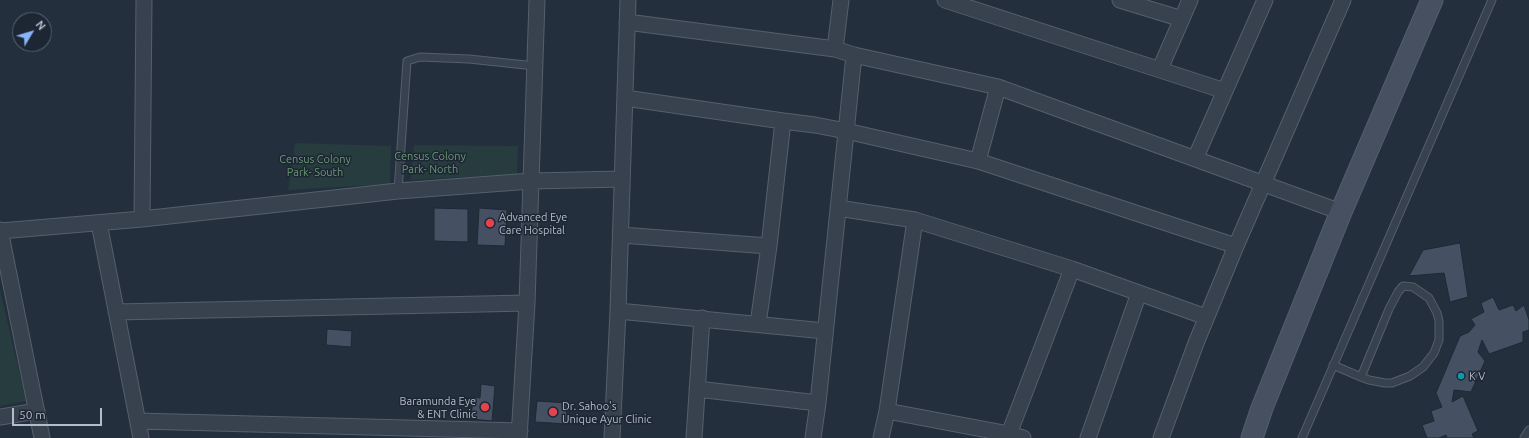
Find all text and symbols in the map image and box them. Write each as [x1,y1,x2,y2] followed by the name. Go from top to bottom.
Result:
[12,12,52,52] north arrow
[33,18,48,32] text: N
[394,149,466,175] park label: Census Colony Park- North
[279,152,351,178] park label: Census Colony Park- South
[499,210,567,236] place label: Advanced Eye Care Hospital
[484,217,496,229] marker: Advanced Eye Care Hospital
[1469,369,1485,383] place label: K V
[1456,371,1466,381] marker: K V
[399,394,476,420] place label: Baramunda Eye & ENT Clinic
[562,399,652,425] place label: Dr. Sahoo's Unique Ayur Clinic
[14,400,104,426] scale bar
[479,401,491,413] marker: Baramunda Eye & ENT Clinic
[547,406,559,418] marker: Dr. Sahoo's Unique Ayur Clinic
[19,408,46,421] text: 50 m

